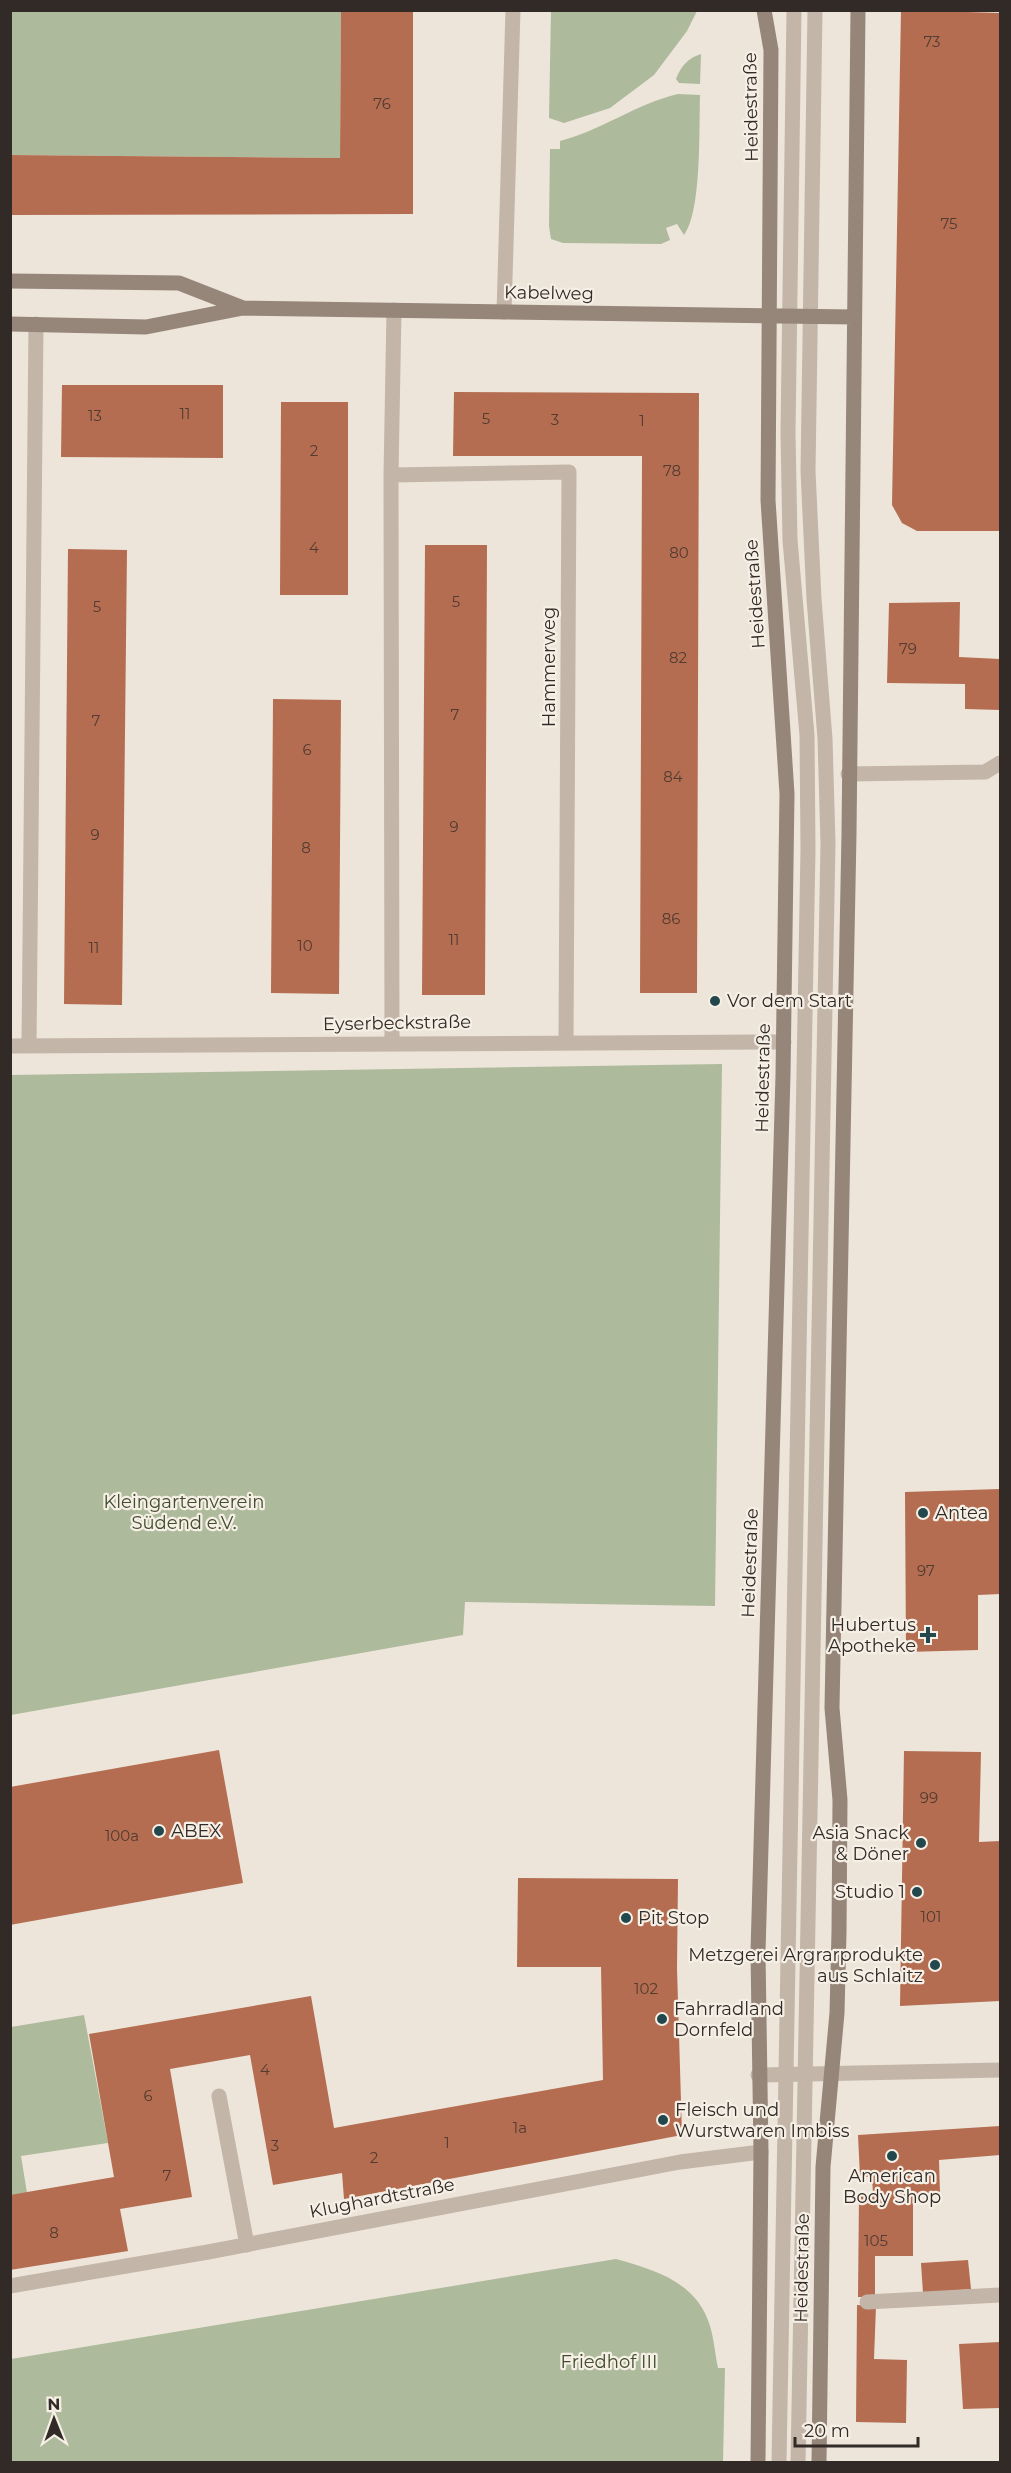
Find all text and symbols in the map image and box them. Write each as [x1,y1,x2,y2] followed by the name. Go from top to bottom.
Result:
[923,32,941,51] house number: 73
[739,52,763,162] street label: Heidestraße
[373,94,391,113] house number: 76
[940,214,958,233] house number: 75
[504,281,594,305] street label: Kabelweg
[180,404,190,423] house number: 11
[88,406,102,425] house number: 13
[482,409,490,428] house number: 5
[551,410,559,429] house number: 3
[639,411,645,430] house number: 1
[310,441,318,460] house number: 2
[663,461,681,480] house number: 78
[309,538,319,557] house number: 4
[740,538,770,649] street label: Heidestraße
[669,543,689,562] house number: 80
[452,592,460,611] house number: 5
[93,597,101,616] house number: 5
[538,607,560,727] street label: Hammerweg
[899,639,917,658] house number: 79
[669,648,687,667] house number: 82
[451,705,460,724] house number: 7
[92,711,101,730] house number: 7
[302,740,312,759] house number: 6
[663,767,683,786] house number: 84
[449,817,459,836] house number: 9
[90,825,100,844] house number: 9
[301,838,311,857] house number: 8
[662,909,680,928] house number: 86
[449,930,459,949] house number: 11
[297,936,313,955] house number: 10
[89,938,99,957] house number: 11
[727,990,852,1012] place label: Vor dem Start
[708,994,722,1008] marker: Vor dem Start
[323,1011,471,1035] street label: Eyserbeckstraße
[751,1023,775,1133] street label: Heidestraße
[103,1491,265,1534] park label: Kleingartenverein Südend e.V.
[935,1502,988,1524] place label: Antea
[916,1506,930,1520] marker: Antea
[737,1508,763,1618] street label: Heidestraße
[917,1561,935,1580] house number: 97
[828,1614,916,1657] place label: Hubertus Apotheke
[921,1628,935,1642] marker: Hubertus Apotheke
[920,1788,938,1807] house number: 99
[171,1820,221,1842] place label: ABEX
[813,1822,909,1865] place label: Asia Snack & Döner
[152,1824,166,1838] marker: ABEX
[105,1826,139,1845] house number: 100a
[914,1836,928,1850] marker: Asia Snack & Döner
[835,1881,905,1903] place label: Studio 1
[910,1885,924,1899] marker: Studio 1
[638,1907,709,1929] place label: Pit Stop
[921,1907,941,1926] house number: 101
[619,1911,633,1925] marker: Pit Stop
[688,1944,923,1987] place label: Metzgerei Argrarprodukte aus Schlaitz
[928,1958,942,1972] marker: Metzgerei Argrarprodukte aus Schlaitz
[634,1979,658,1998] house number: 102
[674,1998,784,2041] place label: Fahrradland Dornfeld
[655,2012,669,2026] marker: Fahrradland Dornfeld
[260,2060,270,2079] house number: 4
[143,2086,153,2105] house number: 6
[675,2099,850,2142] place label: Fleisch und Wurstwaren Imbiss
[656,2113,670,2127] marker: Fleisch und Wurstwaren Imbiss
[513,2118,527,2137] house number: 1a
[444,2133,450,2152] house number: 1
[271,2136,279,2155] house number: 3
[370,2148,378,2167] house number: 2
[885,2149,899,2163] marker: American Body Shop
[843,2165,941,2208] place label: American Body Shop
[163,2166,172,2185] house number: 7
[308,2173,457,2223] street label: Klughardtstraße
[790,2213,814,2323] street label: Heidestraße
[49,2223,59,2242] house number: 8
[864,2231,888,2250] house number: 105
[561,2351,657,2373] park label: Friedhof III
[24,2389,84,2449] north arrow
[47,2395,60,2414] text: N
[795,2410,918,2448] scale bar
[804,2420,850,2442] text: 20 m

